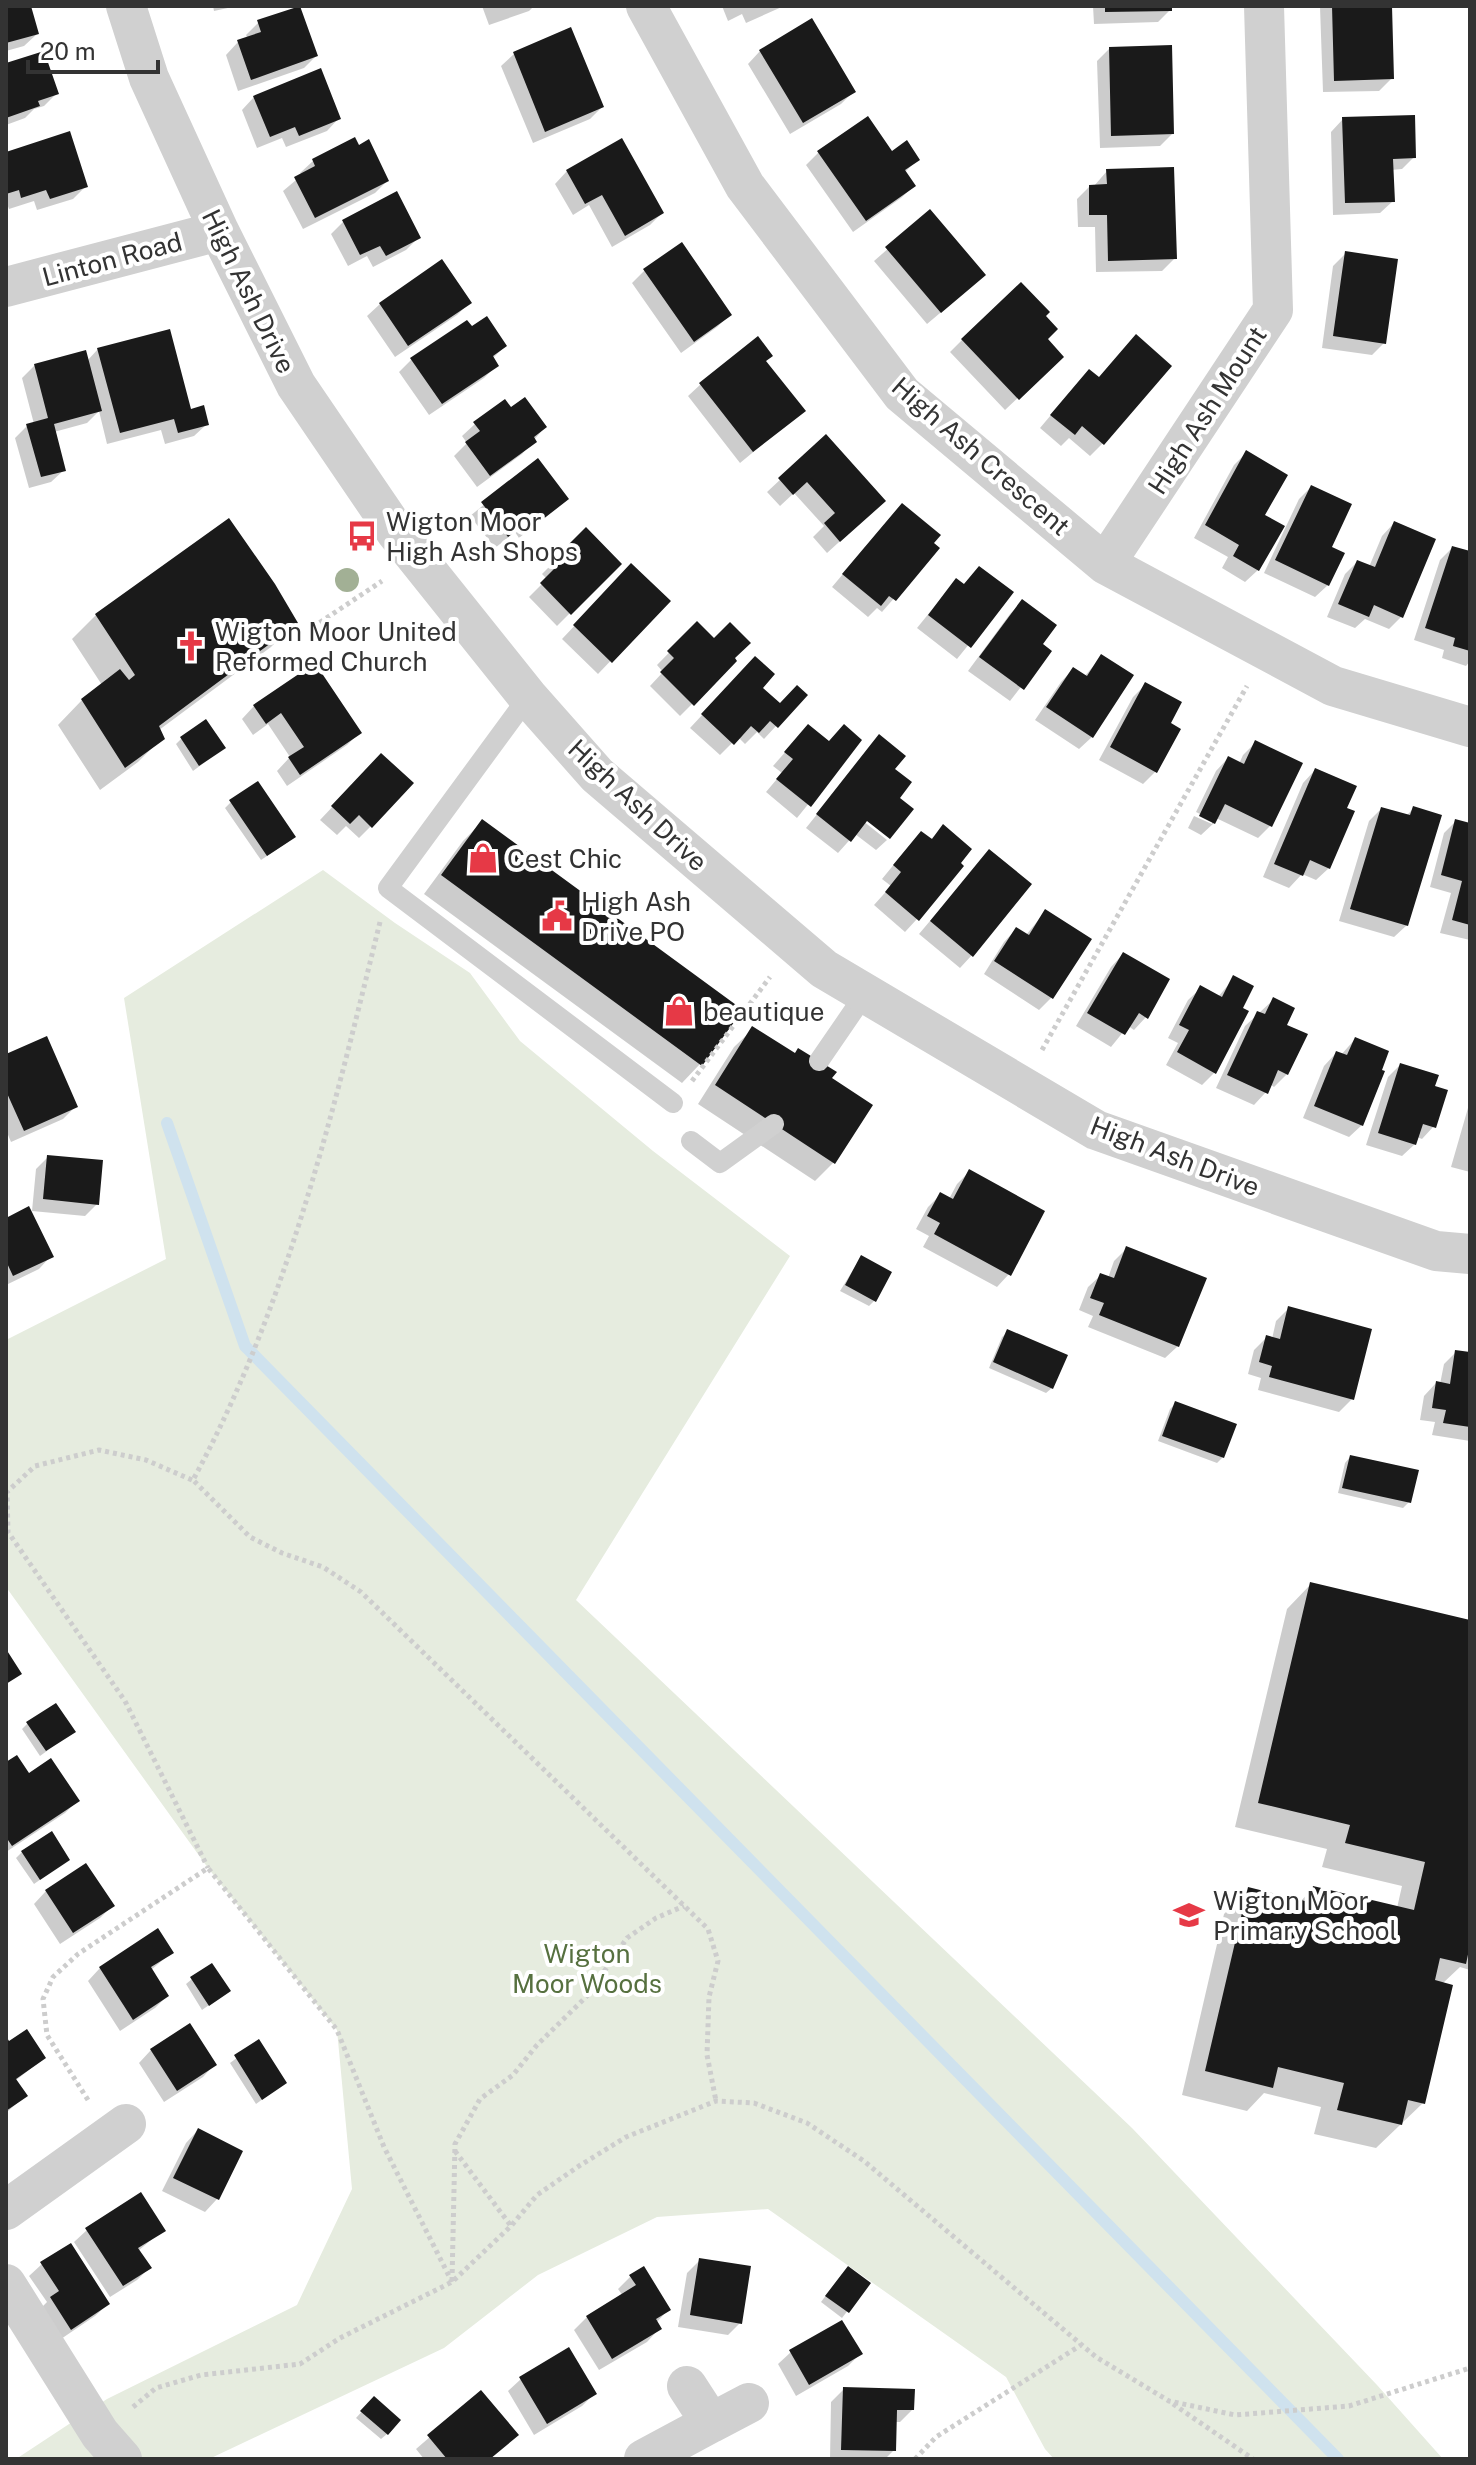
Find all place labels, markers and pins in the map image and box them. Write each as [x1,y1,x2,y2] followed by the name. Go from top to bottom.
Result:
[386,506,578,567] place label: Wigton Moor High Ash Shops
[345,519,379,553] bus stop icon: Wigton Moor High Ash Shops
[215,616,457,677] place label: Wigton Moor United Reformed Church
[174,629,208,663] church icon: Wigton Moor United Reformed Church
[466,841,500,875] shop icon: Cest Chic
[507,843,622,874] place label: Cest Chic
[581,886,691,947] place label: High Ash Drive PO
[540,899,574,933] public building icon: High Ash Drive PO
[662,994,696,1028] shop icon: beautique
[703,996,824,1027] place label: beautique
[1213,1885,1397,1946] place label: Wigton Moor Primary School
[1172,1898,1206,1932] school or university icon: Wigton Moor Primary School

